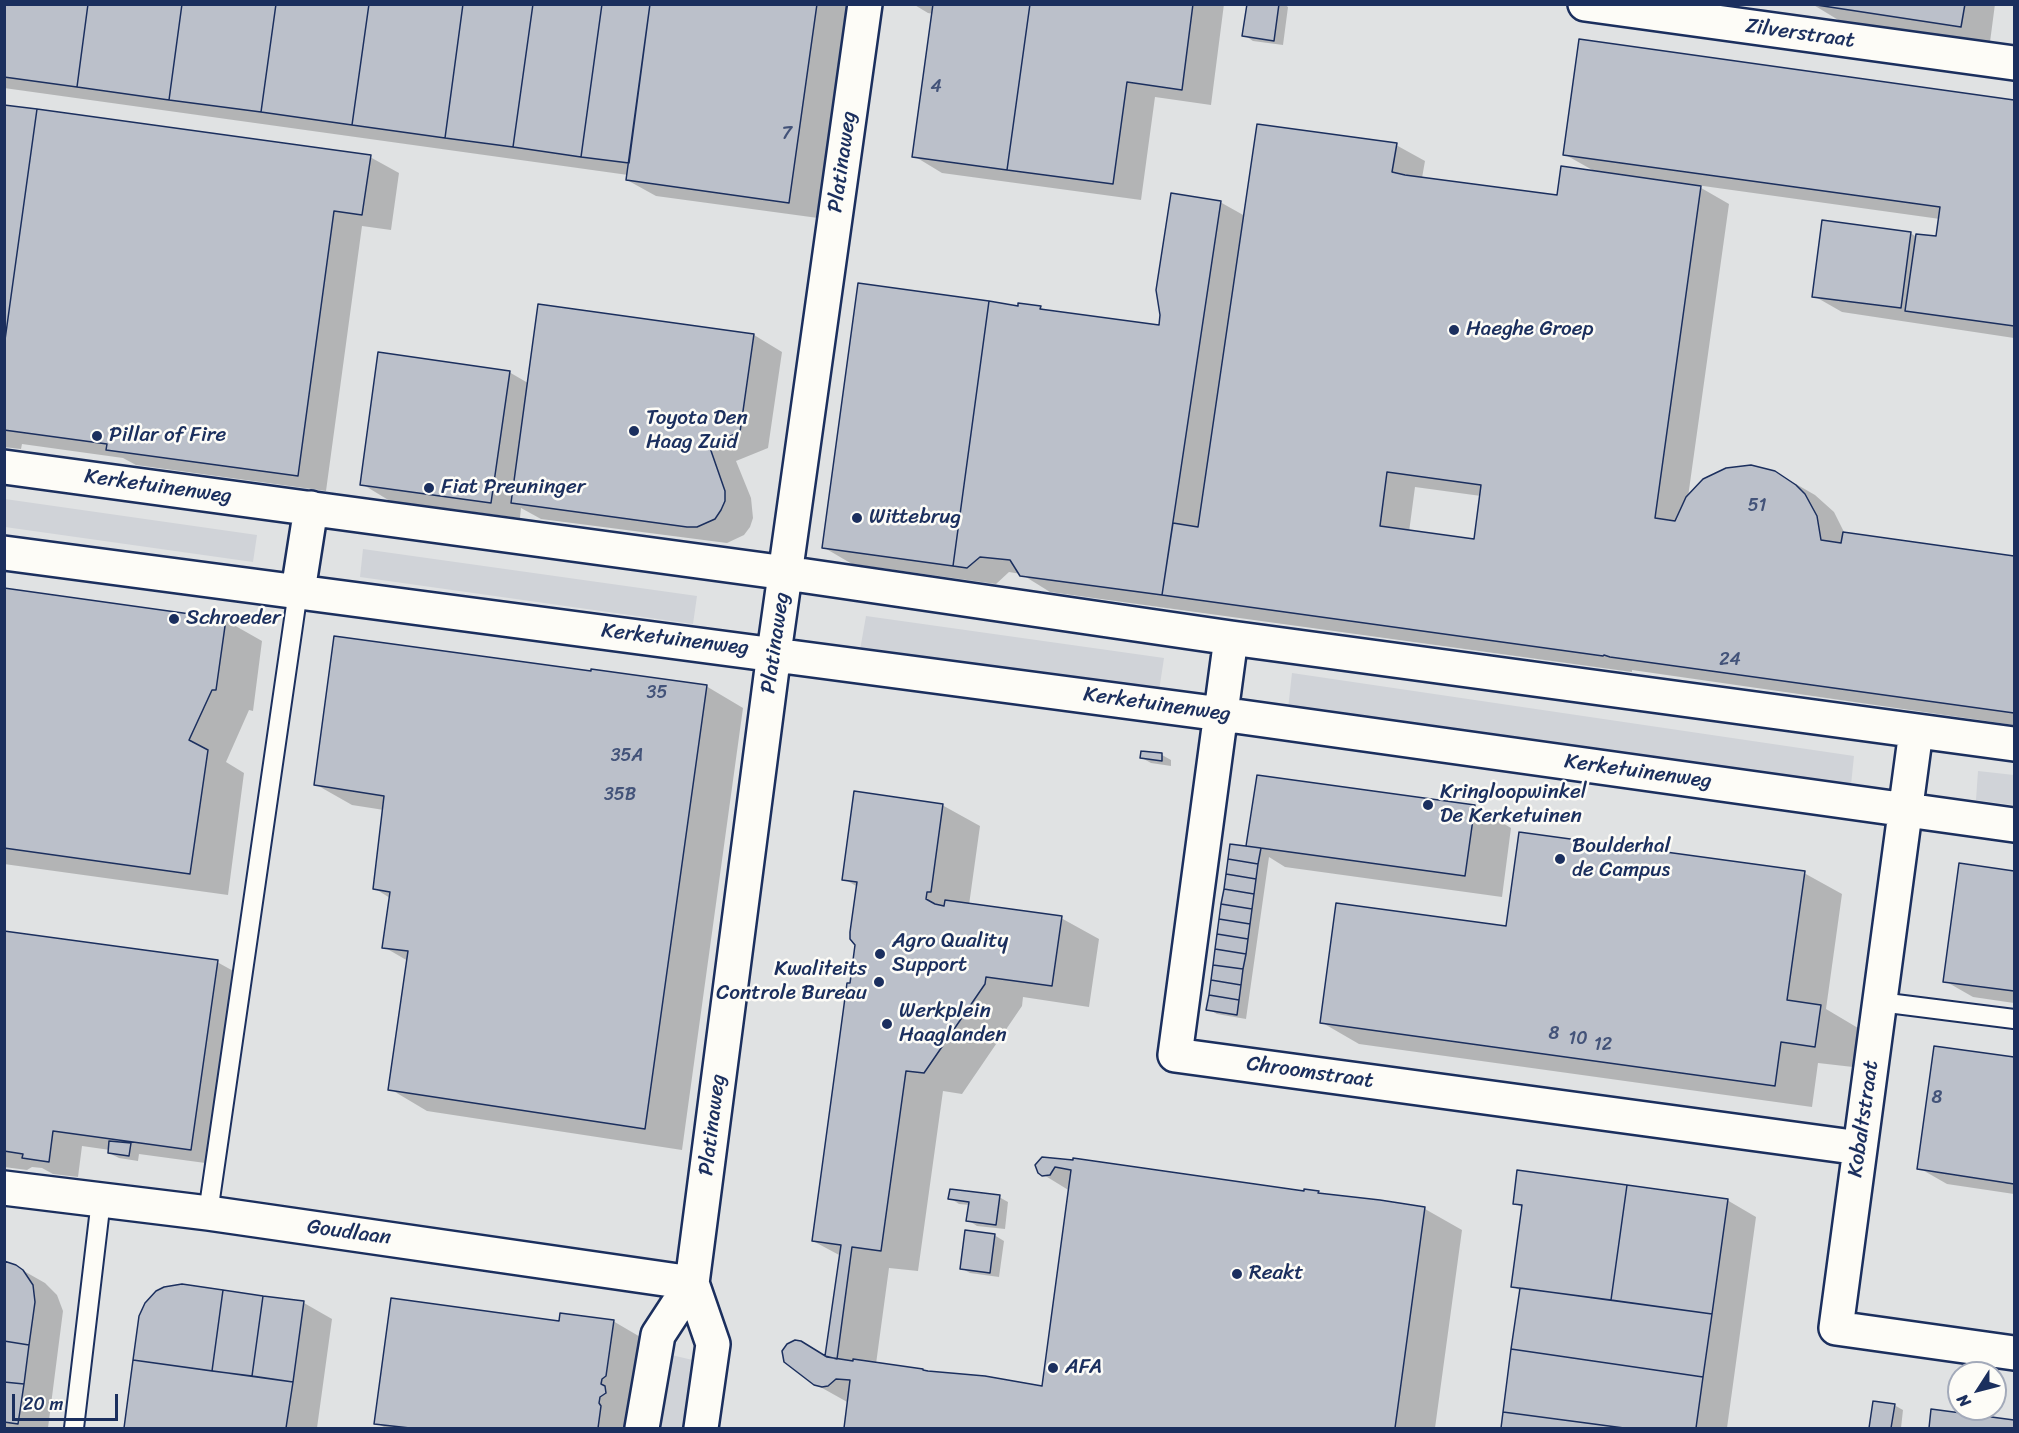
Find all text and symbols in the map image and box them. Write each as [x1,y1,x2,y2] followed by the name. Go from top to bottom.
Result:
[1744,14,1856,54] street label: Zilverstraat
[930,76,942,98] house number: 4
[823,110,863,214] street label: Platinaweg
[782,123,792,145] house number: 7
[1466,317,1594,343] place label: Haeghe Groep
[1447,323,1461,337] marker: Haeghe Groep
[646,406,748,456] place label: Toyota Den Haag Zuid
[109,423,226,449] place label: Pillar of Fire
[627,424,641,438] marker: Toyota Den Haag Zuid
[90,429,104,443] marker: Pillar of Fire
[83,464,233,510] street label: Kerketuinenweg
[441,475,585,501] place label: Fiat Preuninger
[422,481,436,495] marker: Fiat Preuninger
[1748,495,1766,517] house number: 51
[869,505,961,531] place label: Wittebrug
[850,511,864,525] marker: Wittebrug
[756,591,796,695] street label: Platinaweg
[186,606,281,632] place label: Schroeder
[167,612,181,626] marker: Schroeder
[600,618,750,662] street label: Kerketuinenweg
[1719,649,1741,671] house number: 24
[647,682,667,704] house number: 35
[1082,682,1232,728] street label: Kerketuinenweg
[611,745,643,767] house number: 35A
[1563,749,1713,795] street label: Kerketuinenweg
[1440,780,1587,830] place label: Kringloopwinkel De Kerketuinen
[604,784,636,806] house number: 35B
[1421,798,1435,812] marker: Kringloopwinkel De Kerketuinen
[1572,834,1670,884] place label: Boulderhal de Campus
[1553,852,1567,866] marker: Boulderhal de Campus
[892,929,1008,979] place label: Agro Quality Support
[873,947,887,961] marker: Agro Quality Support
[716,957,867,1007] place label: Kwaliteits Controle Bureau
[872,975,886,989] marker: Kwaliteits Controle Bureau
[899,999,1007,1049] place label: Werkplein Haaglanden
[880,1017,894,1031] marker: Werkplein Haaglanden
[1549,1023,1559,1045] house number: 8
[1568,1028,1588,1050] house number: 10
[1594,1034,1612,1056] house number: 12
[1245,1052,1375,1094] street label: Chroomstraat
[1843,1059,1885,1179] street label: Kobaltstraat
[694,1073,732,1177] street label: Platinaweg
[1932,1087,1942,1109] house number: 8
[305,1215,393,1251] street label: Goudlaan
[1249,1261,1303,1287] place label: Reakt
[1230,1267,1244,1281] marker: Reakt
[1065,1355,1102,1381] place label: AFA
[1046,1361,1060,1375] marker: AFA
[1947,1361,2007,1421] north arrow
[15,1382,122,1420] scale bar
[23,1388,63,1420] text: 20 m
[1949,1388,1979,1414] text: N

